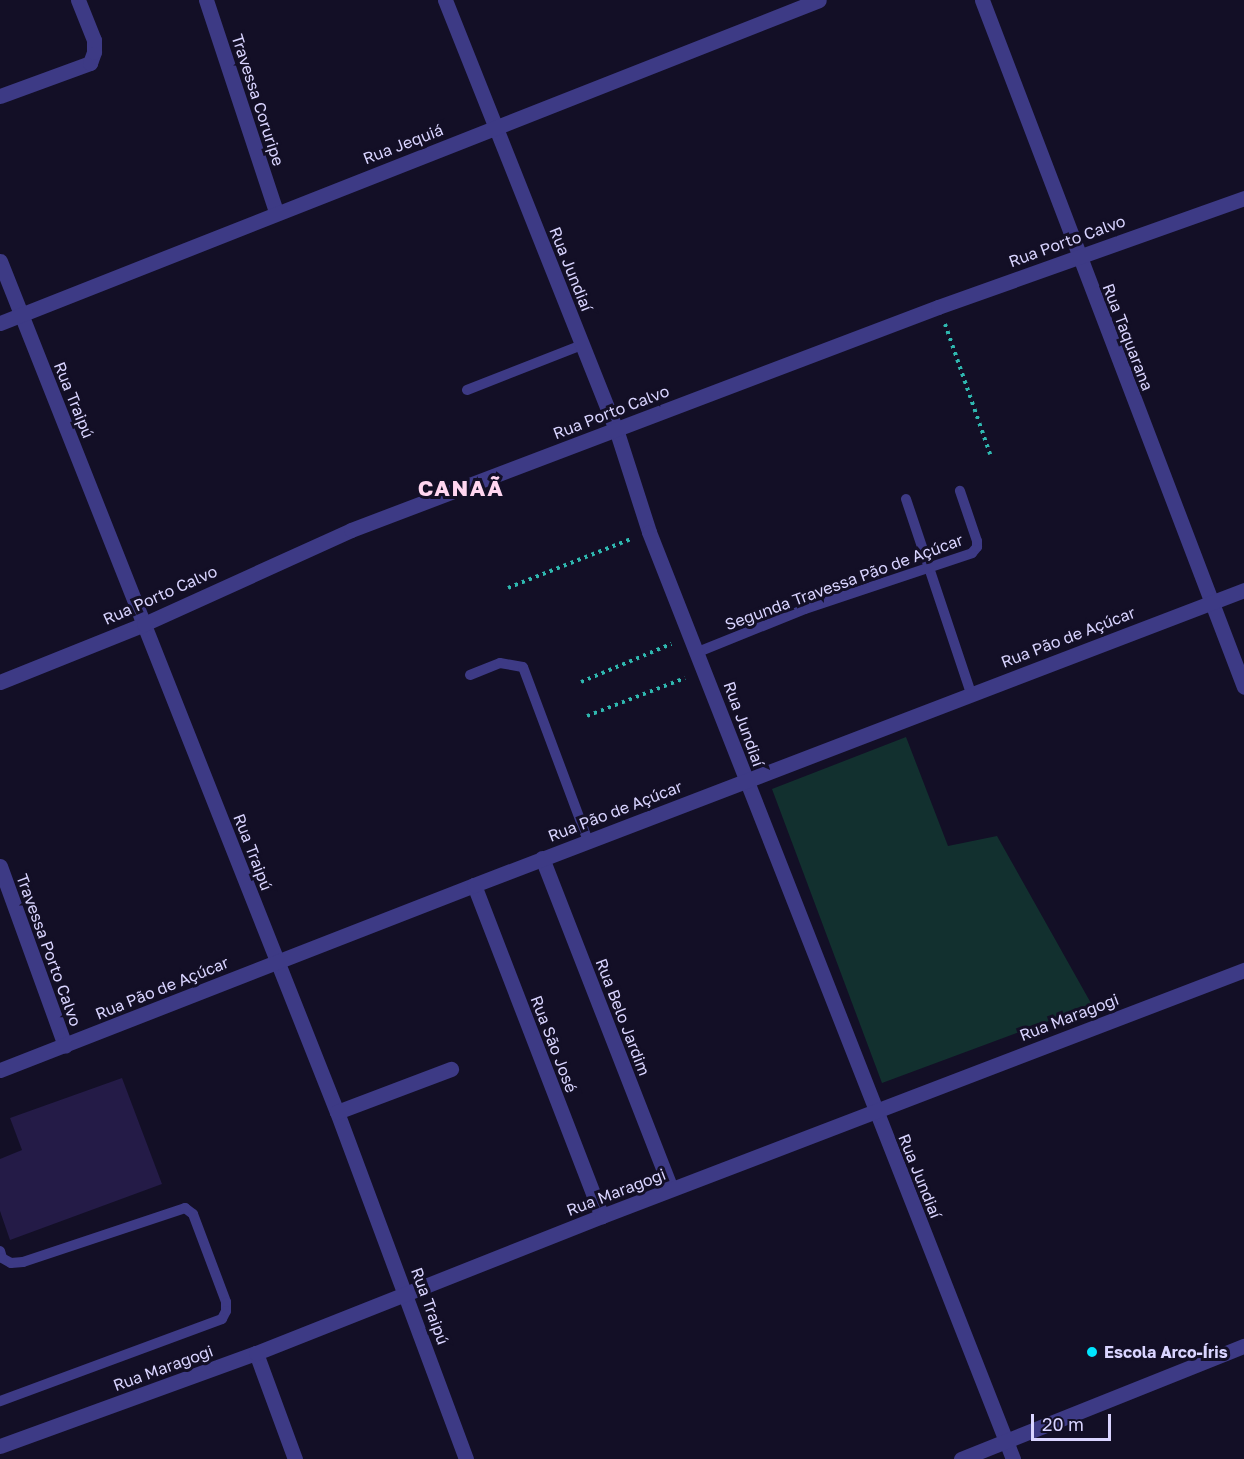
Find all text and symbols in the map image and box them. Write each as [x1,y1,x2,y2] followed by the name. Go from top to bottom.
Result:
[228,32,288,168] street label: Travessa Coruripe
[360,120,446,168] street label: Rua Jequiá
[1006,211,1128,271] street label: Rua Porto Calvo
[545,224,597,314] street label: Rua Jundiaí
[1099,281,1157,393] street label: Rua Taquarana
[50,359,98,441] street label: Rua Traipú
[550,381,672,443] street label: Rua Porto Calvo
[418,475,504,501] district label: CANAÃ
[722,530,966,634] street label: Segunda Travessa Pão de Açúcar
[100,561,220,629] street label: Rua Porto Calvo
[998,603,1138,671] street label: Rua Pão de Açúcar
[720,679,768,769] street label: Rua Jundiaí
[545,777,685,845] street label: Rua Pão de Açúcar
[230,811,276,893] street label: Rua Traipú
[13,871,85,1029] street label: Travessa Porto Calvo
[92,952,232,1024] street label: Rua Pão de Açúcar
[592,956,654,1078] street label: Rua Belo Jardim
[1017,989,1121,1045] street label: Rua Maragogi
[527,993,581,1095] street label: Rua São José
[894,1131,946,1221] street label: Rua Jundiaí
[564,1164,668,1220] street label: Rua Maragogi
[407,1265,453,1347] street label: Rua Traipú
[110,1341,216,1395] street label: Rua Maragogi
[1104,1342,1228,1362] place label: Escola Arco-Íris
[1085,1345,1099,1359] marker: Escola Arco-Íris
[1034,1402,1114,1440] scale bar
[1042,1413,1084,1435] text: 20 m

